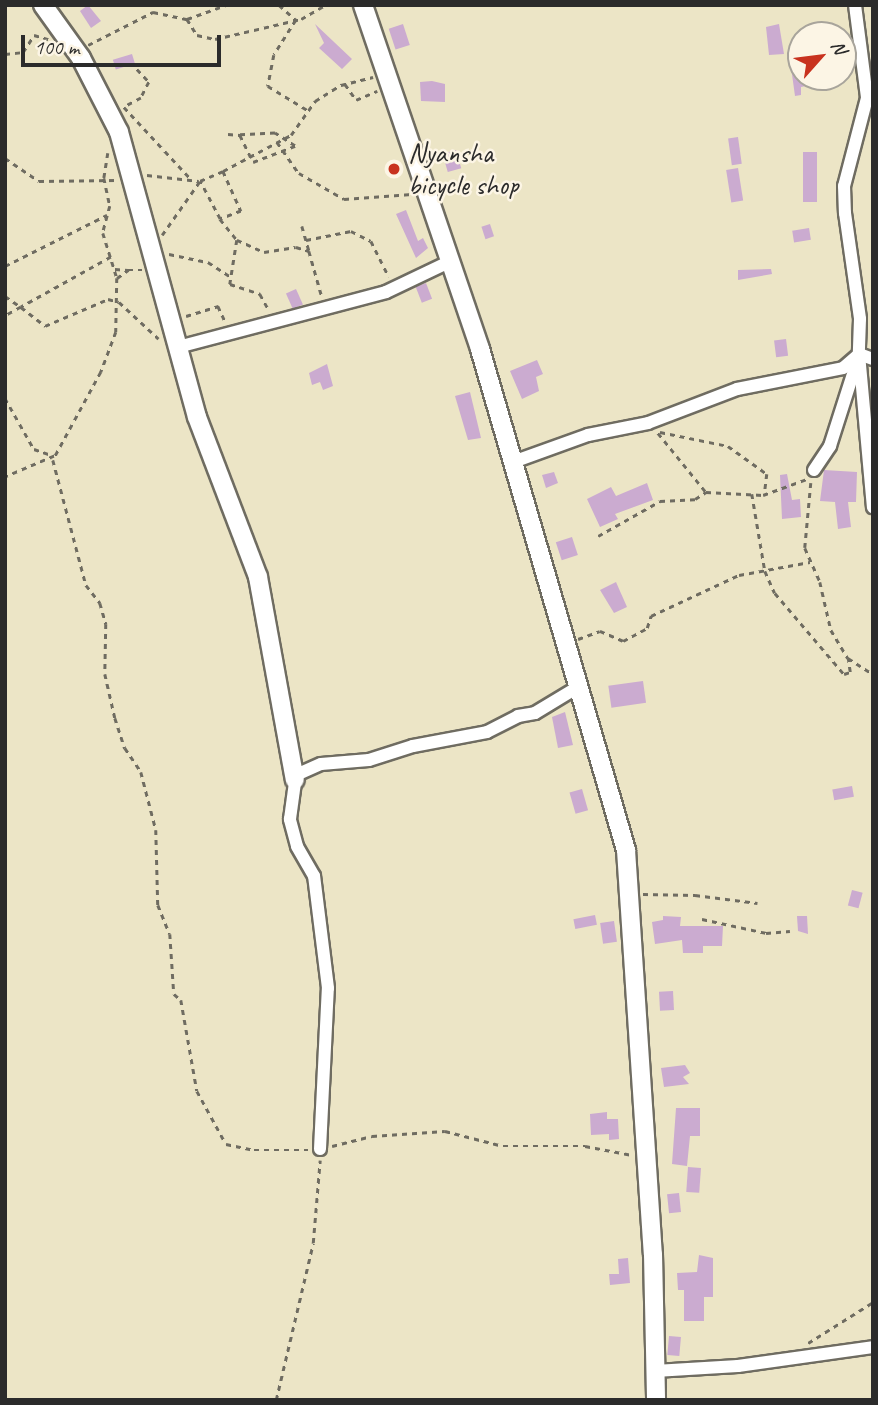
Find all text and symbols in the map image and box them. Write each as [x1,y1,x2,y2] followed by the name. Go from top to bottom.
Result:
[24,21,224,65] scale bar
[787,21,857,91] north arrow
[34,34,79,60] text: 100 m
[825,36,852,58] text: N
[408,136,518,202] place label: Nyansha bicycle shop
[386,161,402,177] marker: Nyansha bicycle shop

